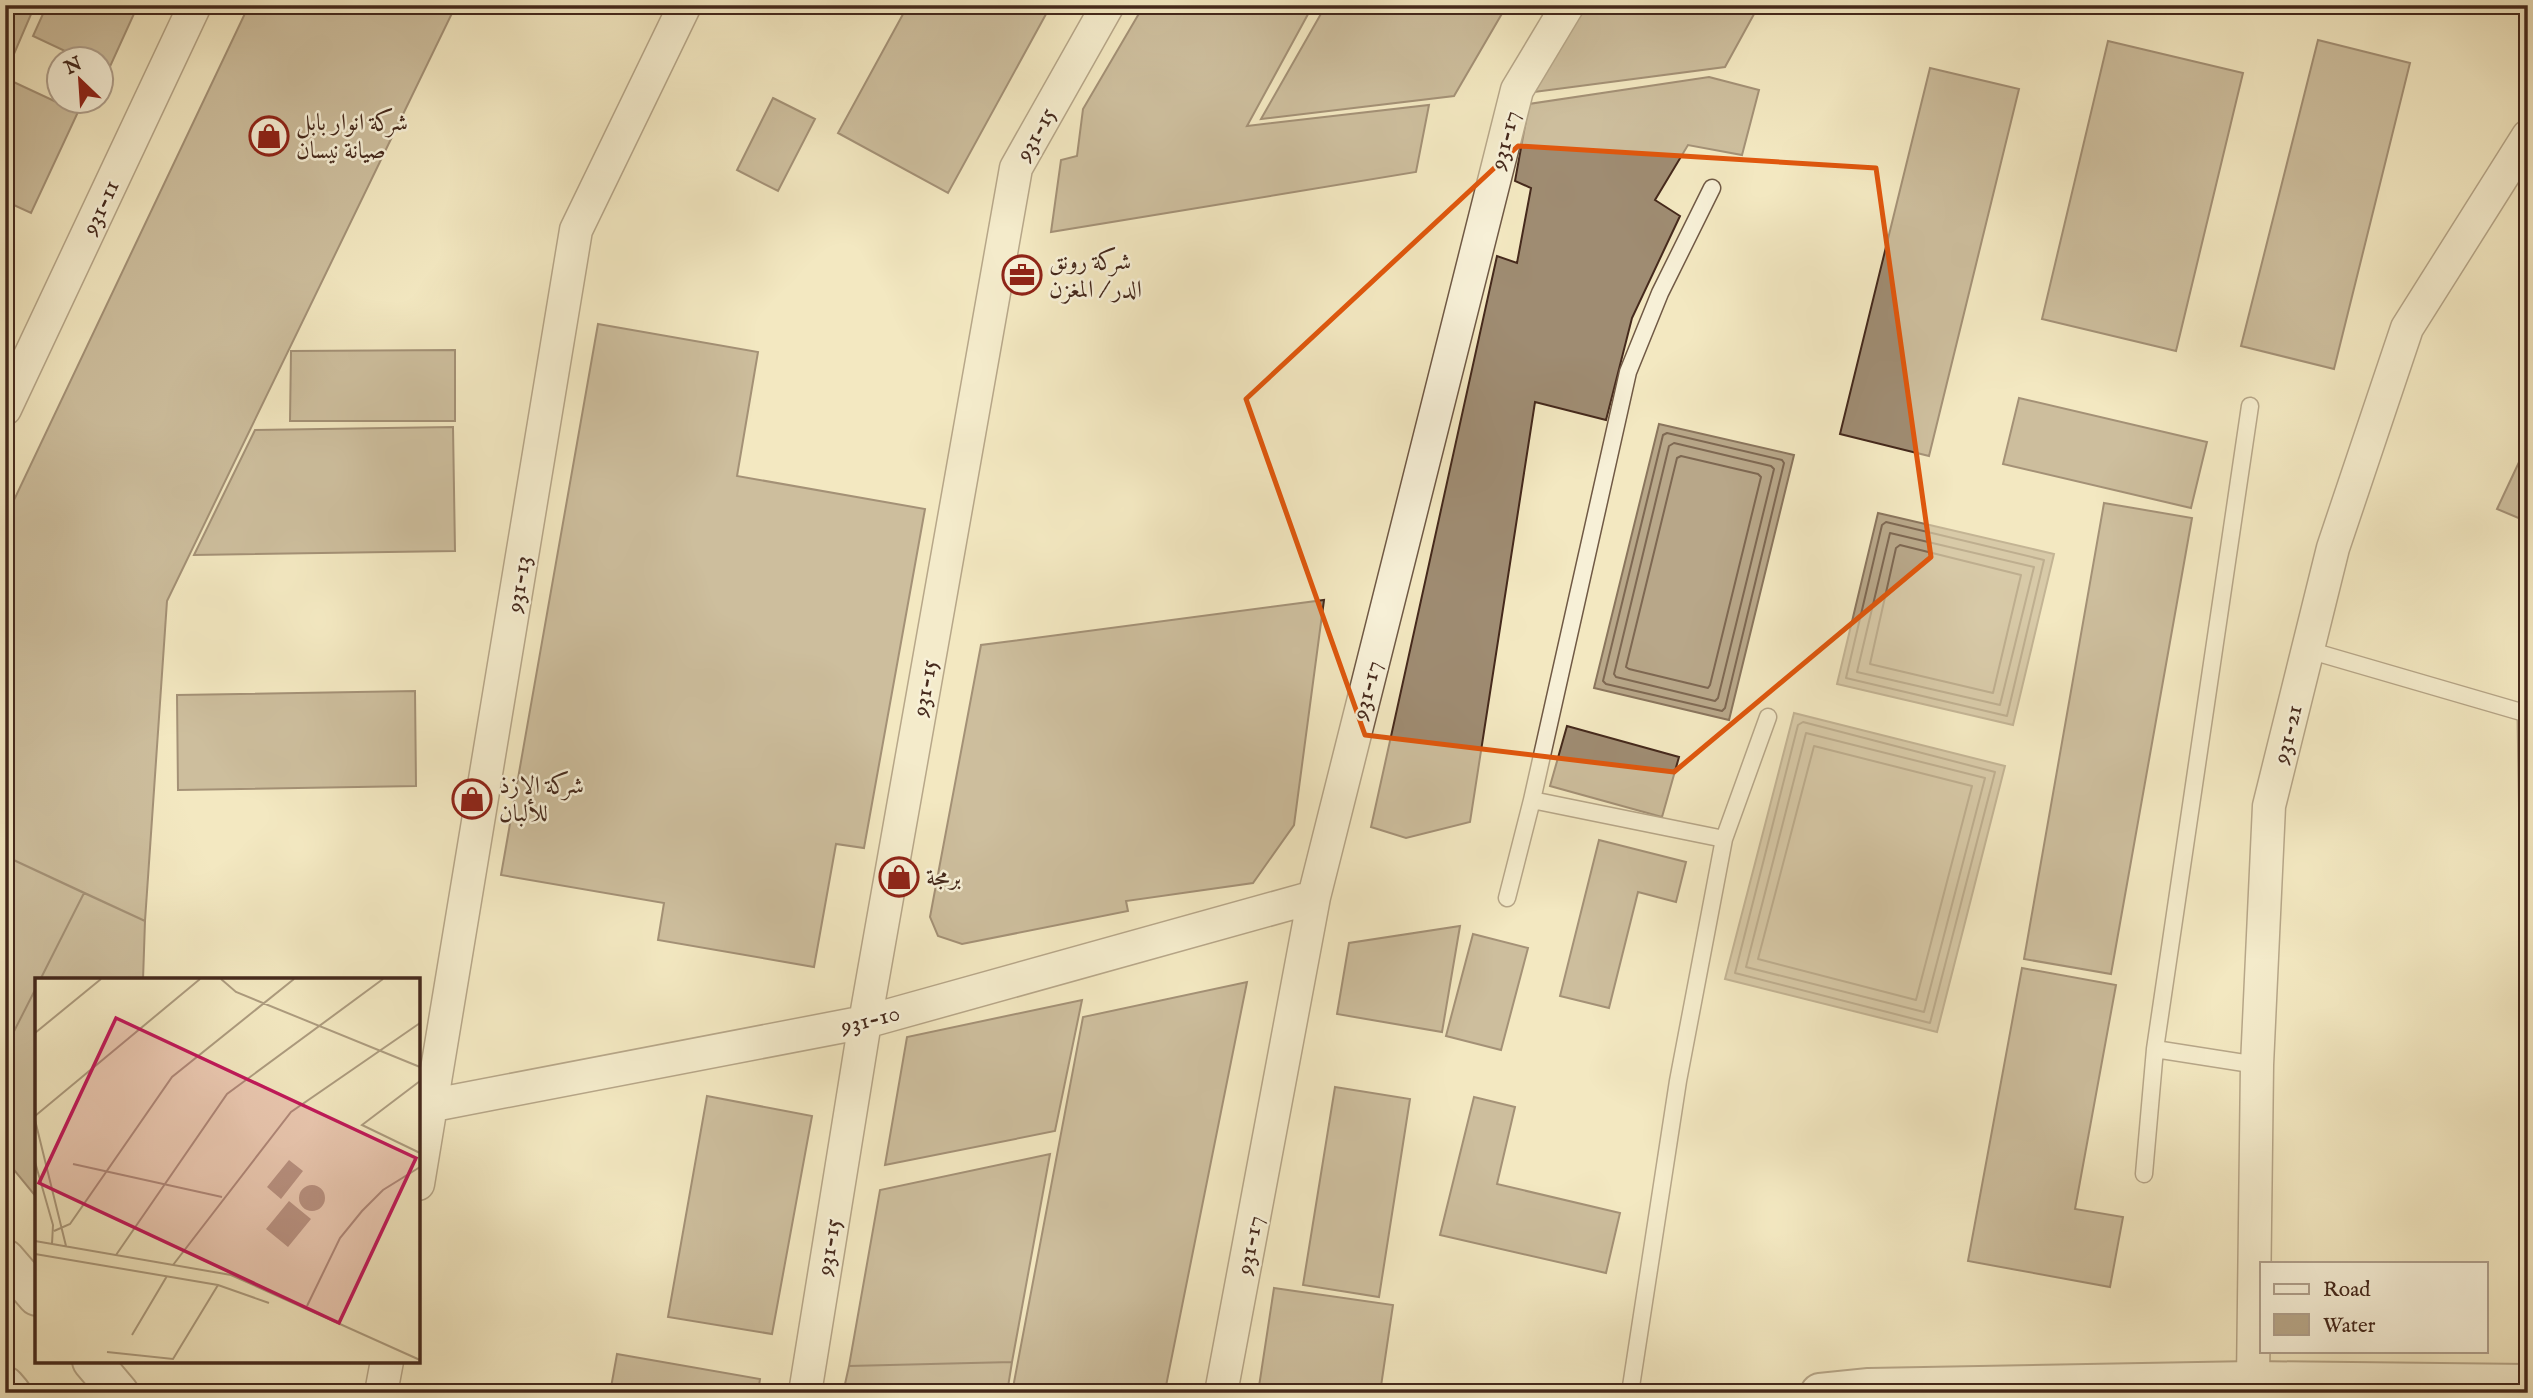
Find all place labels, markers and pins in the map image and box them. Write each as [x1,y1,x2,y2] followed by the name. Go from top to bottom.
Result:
[296,107,408,167] place label: شركة انوار بابل صيانة نيسان
[248,115,290,157] shop icon: شركة انوار بابل صيانة نيسان
[1049,246,1142,306] place label: شركة رونق الدر / المغزن
[1001,254,1043,296] office icon: شركة رونق الدر / المغزن
[499,770,584,830] place label: شركة الازذ للألبان
[451,778,493,820] shop icon: شركة الازذ للألبان
[878,856,920,898] shop icon: برمجة
[926,863,961,894] place label: برمجة

